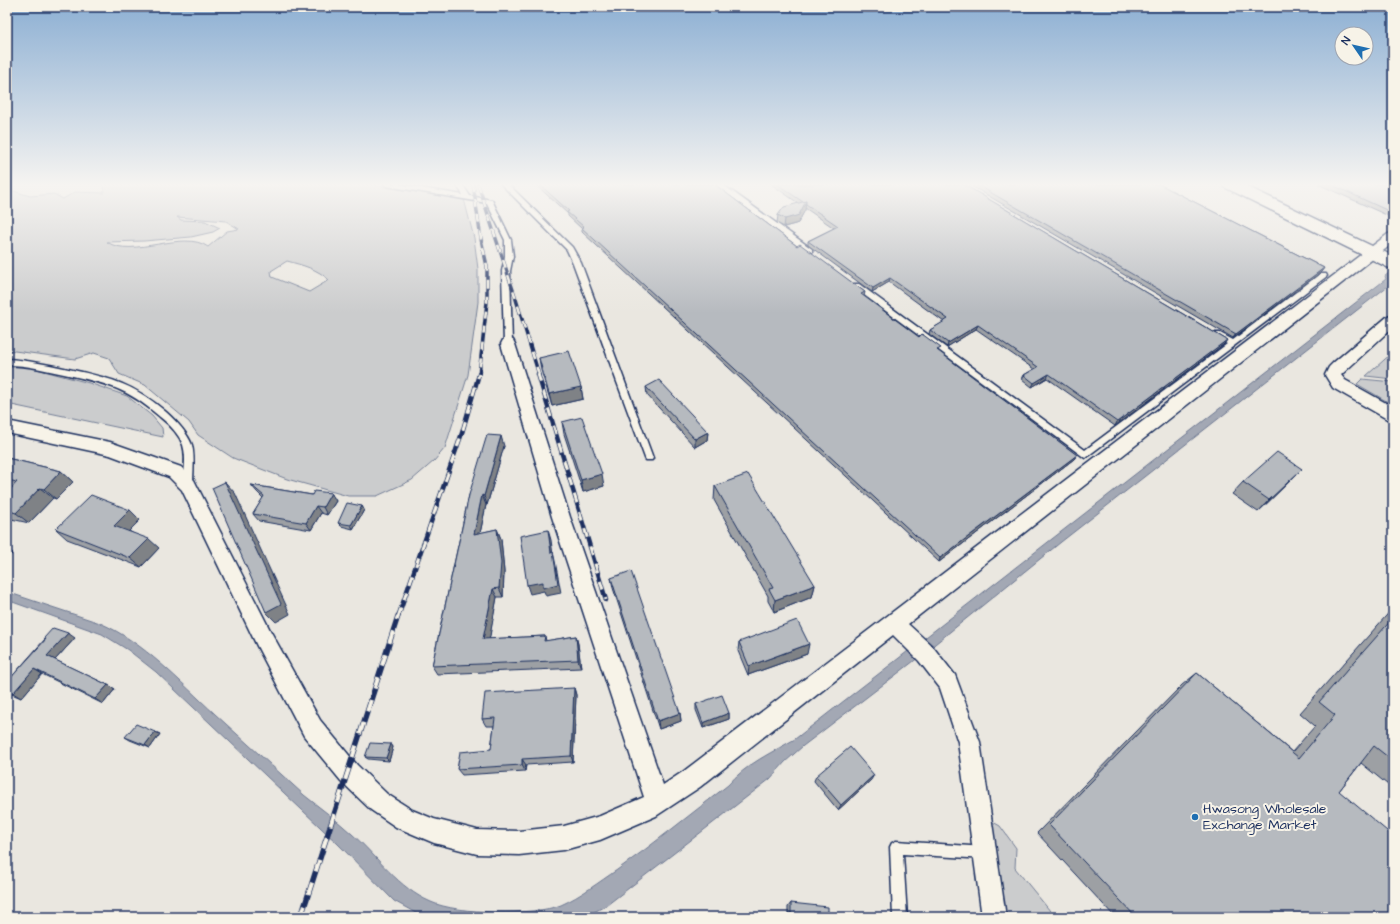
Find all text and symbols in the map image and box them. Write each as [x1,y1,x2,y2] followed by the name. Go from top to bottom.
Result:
[1334,26,1374,66] north arrow
[1338,34,1354,48] text: N
[1203,799,1327,835] place label: Hwasong Wholesale Exchange Market
[1190,812,1200,822] marker: Hwasong Wholesale Exchange Market

